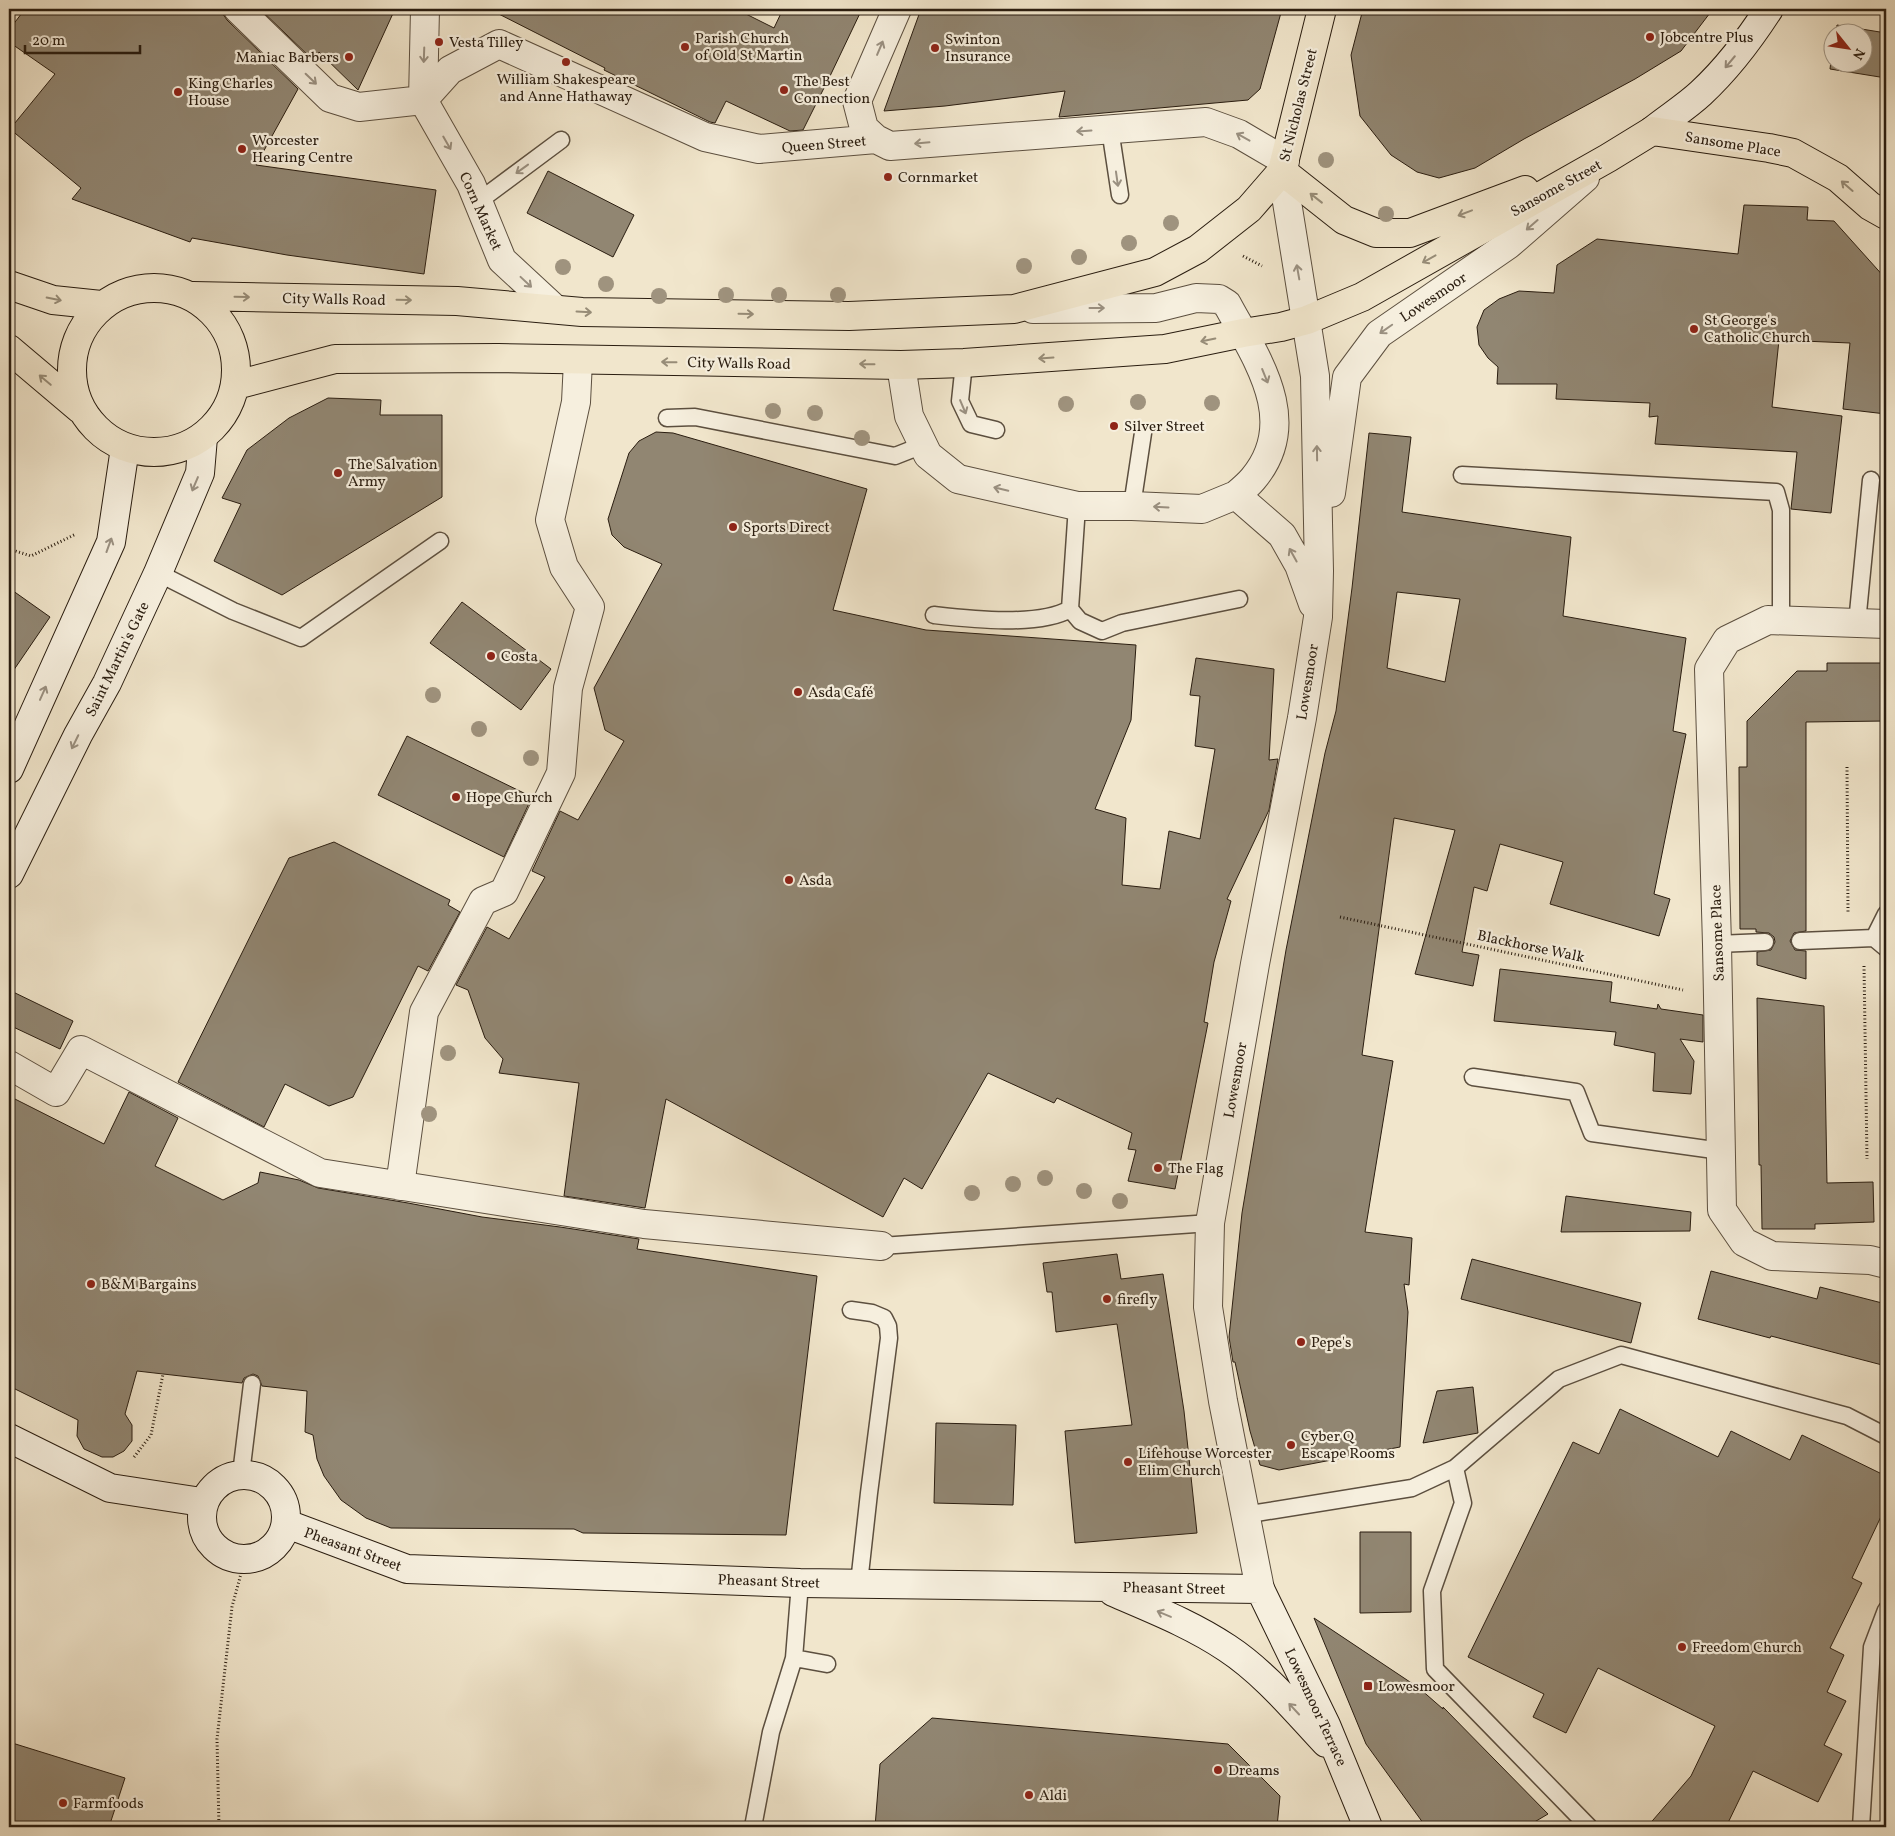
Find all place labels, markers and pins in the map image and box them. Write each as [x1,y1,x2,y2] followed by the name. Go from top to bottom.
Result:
[1660,28,1753,49] place label: Jobcentre Plus
[695,29,803,67] place label: Parish Church of Old St Martin
[945,30,1011,68] place label: Swinton Insurance
[1644,31,1656,43] marker: Jobcentre Plus
[449,33,523,54] place label: Vesta Tilley
[433,36,445,48] marker: Vesta Tilley
[679,41,691,53] marker: Parish Church of Old St Martin
[929,42,941,54] marker: Swinton Insurance
[236,48,339,69] place label: Maniac Barbers
[343,51,355,63] marker: Maniac Barbers
[560,56,572,68] marker: William Shakespeare and Anne Hathaway
[496,70,636,108] place label: William Shakespeare and Anne Hathaway
[794,72,870,110] place label: The Best Connection
[188,74,273,112] place label: King Charles House
[778,84,790,96] marker: The Best Connection
[172,86,184,98] marker: King Charles House
[252,131,353,169] place label: Worcester Hearing Centre
[236,143,248,155] marker: Worcester Hearing Centre
[898,168,978,189] place label: Cornmarket
[882,171,894,183] marker: Cornmarket
[1704,311,1811,349] place label: St George's Catholic Church
[1688,323,1700,335] marker: St George's Catholic Church
[1124,417,1205,438] place label: Silver Street
[1108,420,1120,432] marker: Silver Street
[348,455,438,493] place label: The Salvation Army
[332,467,344,479] marker: The Salvation Army
[743,518,830,539] place label: Sports Direct
[727,521,739,533] marker: Sports Direct
[501,647,538,668] place label: Costa
[485,650,497,662] marker: Costa
[808,683,873,704] place label: Asda Café
[792,686,804,698] marker: Asda Café
[466,788,553,809] place label: Hope Church
[450,791,462,803] marker: Hope Church
[799,871,832,892] place label: Asda
[783,874,795,886] marker: Asda
[1168,1159,1224,1180] place label: The Flag
[1152,1162,1164,1174] marker: The Flag
[101,1275,197,1296] place label: B&M Bargains
[85,1278,97,1290] marker: B&M Bargains
[1117,1290,1157,1311] place label: firefly
[1101,1293,1113,1305] marker: firefly
[1311,1333,1351,1354] place label: Pepe's
[1295,1336,1307,1348] marker: Pepe's
[1301,1427,1395,1465] place label: Cyber Q Escape Rooms
[1285,1439,1297,1451] marker: Cyber Q Escape Rooms
[1138,1444,1271,1482] place label: Lifehouse Worcester Elim Church
[1122,1456,1134,1468] marker: Lifehouse Worcester Elim Church
[1692,1638,1802,1659] place label: Freedom Church
[1676,1641,1688,1653] marker: Freedom Church
[1378,1677,1455,1698] place label: Lowesmoor
[1362,1680,1374,1692] marker: Lowesmoor
[1228,1761,1280,1782] place label: Dreams
[1212,1764,1224,1776] marker: Dreams
[1039,1786,1067,1807] place label: Aldi
[1023,1789,1035,1801] marker: Aldi
[73,1794,144,1815] place label: Farmfoods
[57,1797,69,1809] marker: Farmfoods

